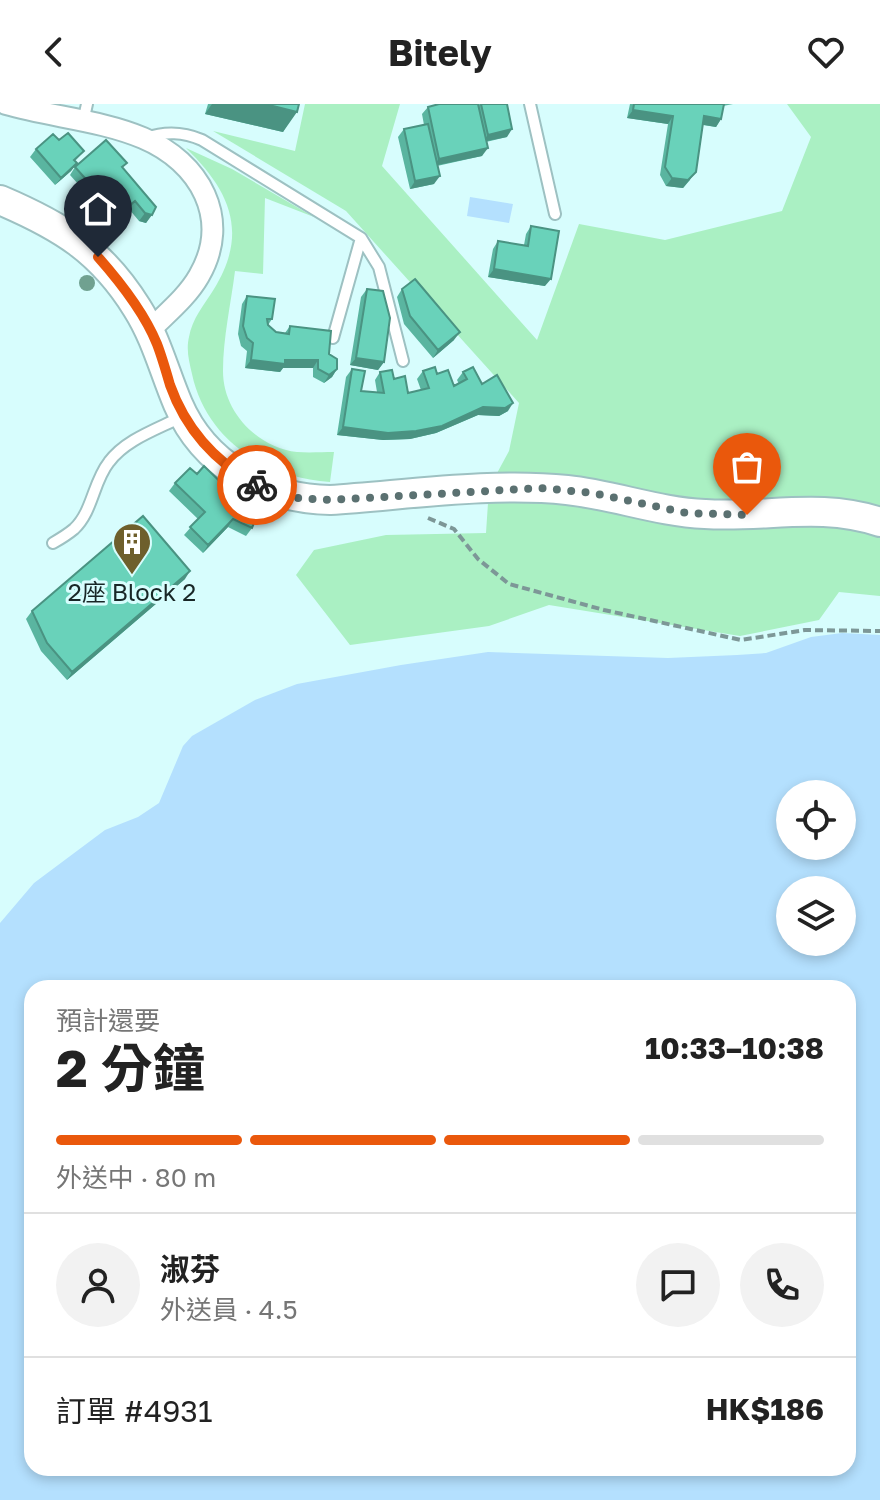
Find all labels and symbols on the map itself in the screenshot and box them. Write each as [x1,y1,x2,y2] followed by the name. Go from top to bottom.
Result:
[64,175,132,257] pin
[713,433,781,515] pin
[217,445,297,525] courier
[111,521,153,576] building icon: 2座 Block 2
[68,577,196,606] place label: 2座 Block 2

